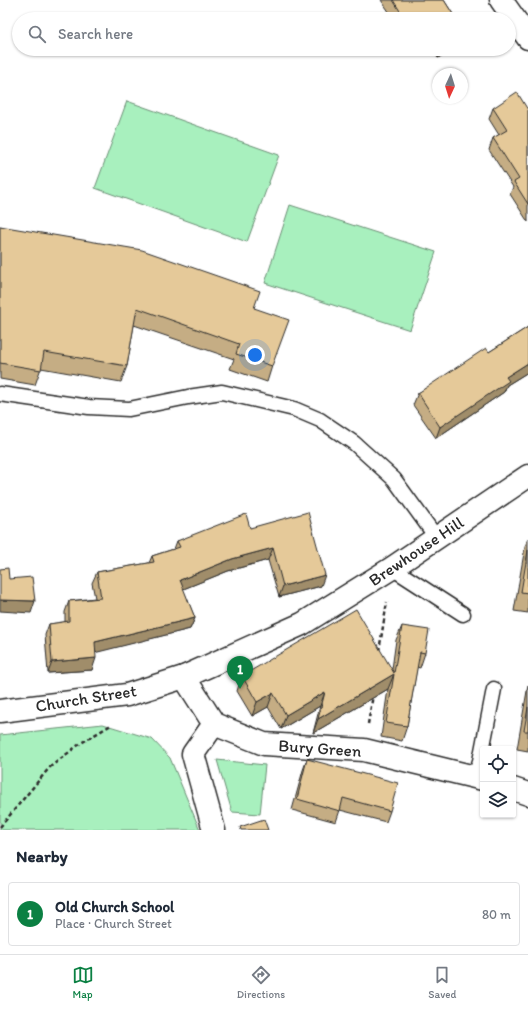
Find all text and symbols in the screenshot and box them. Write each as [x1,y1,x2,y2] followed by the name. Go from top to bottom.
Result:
[12,12,516,56] search box
[26,23,48,45] icon: search
[58,25,133,43] text: Search here
[432,68,468,104] north arrow
[245,345,265,365] your location
[365,512,467,590] street label: Brewhouse Hill
[227,656,253,689] pin: 1
[34,680,138,716] street label: Church Street
[278,735,363,761] street label: Bury Green
[480,746,516,818] map controls
[480,746,516,782] button: locate
[480,782,516,818] button: layers
[16,846,68,866] text: Nearby
[55,898,174,916] text: Old Church School
[27,907,33,922] text: 1
[482,907,511,922] text: 80 m
[55,916,172,931] text: Place · Church Street
[72,964,94,1001] tab: Map
[237,964,285,1001] tab: Directions
[428,964,456,1001] tab: Saved

